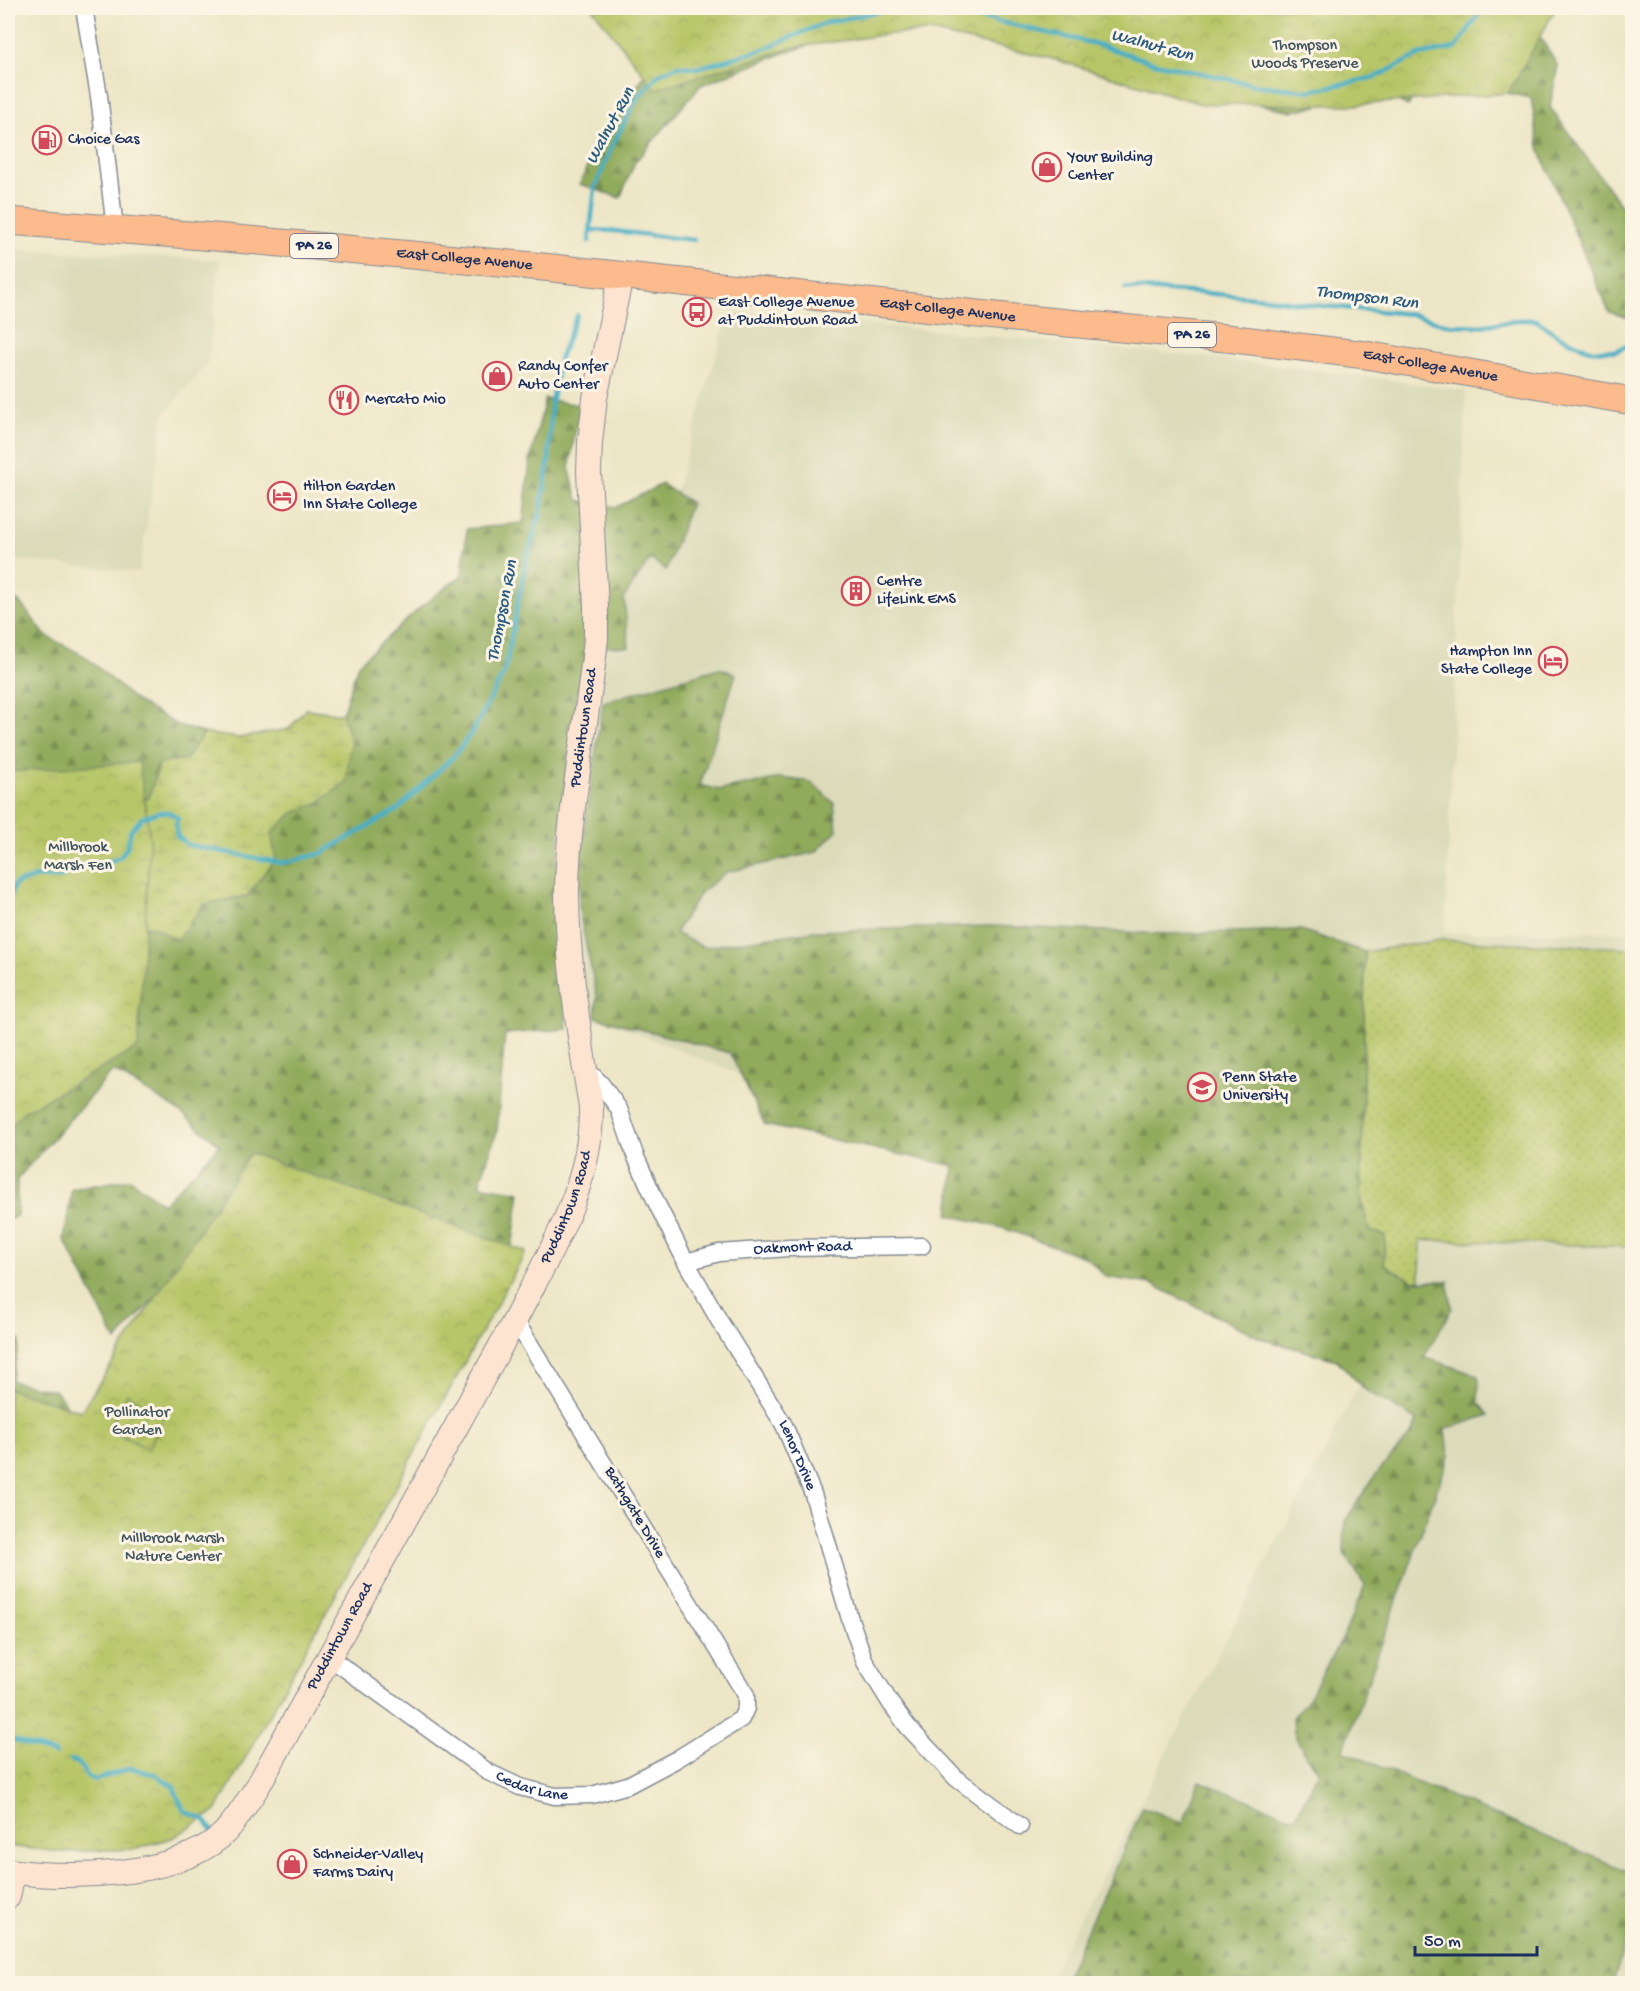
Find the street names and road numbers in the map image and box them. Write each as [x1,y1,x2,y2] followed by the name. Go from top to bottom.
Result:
[290,234,338,258] road number: PA 26
[395,244,534,276] street label: East College Avenue
[879,294,1017,328] street label: East College Avenue
[1168,323,1216,347] road number: PA 26
[1361,345,1500,387] street label: East College Avenue
[566,666,602,789] street label: Puddintown Road
[536,1148,597,1268] street label: Puddintown Road
[753,1238,854,1260] street label: Oakmont Road
[774,1416,820,1494] street label: Lenor Drive
[599,1463,669,1563] street label: Bathgate Drive
[303,1578,378,1695] street label: Puddintown Road
[492,1767,569,1806] street label: Cedar Lane

